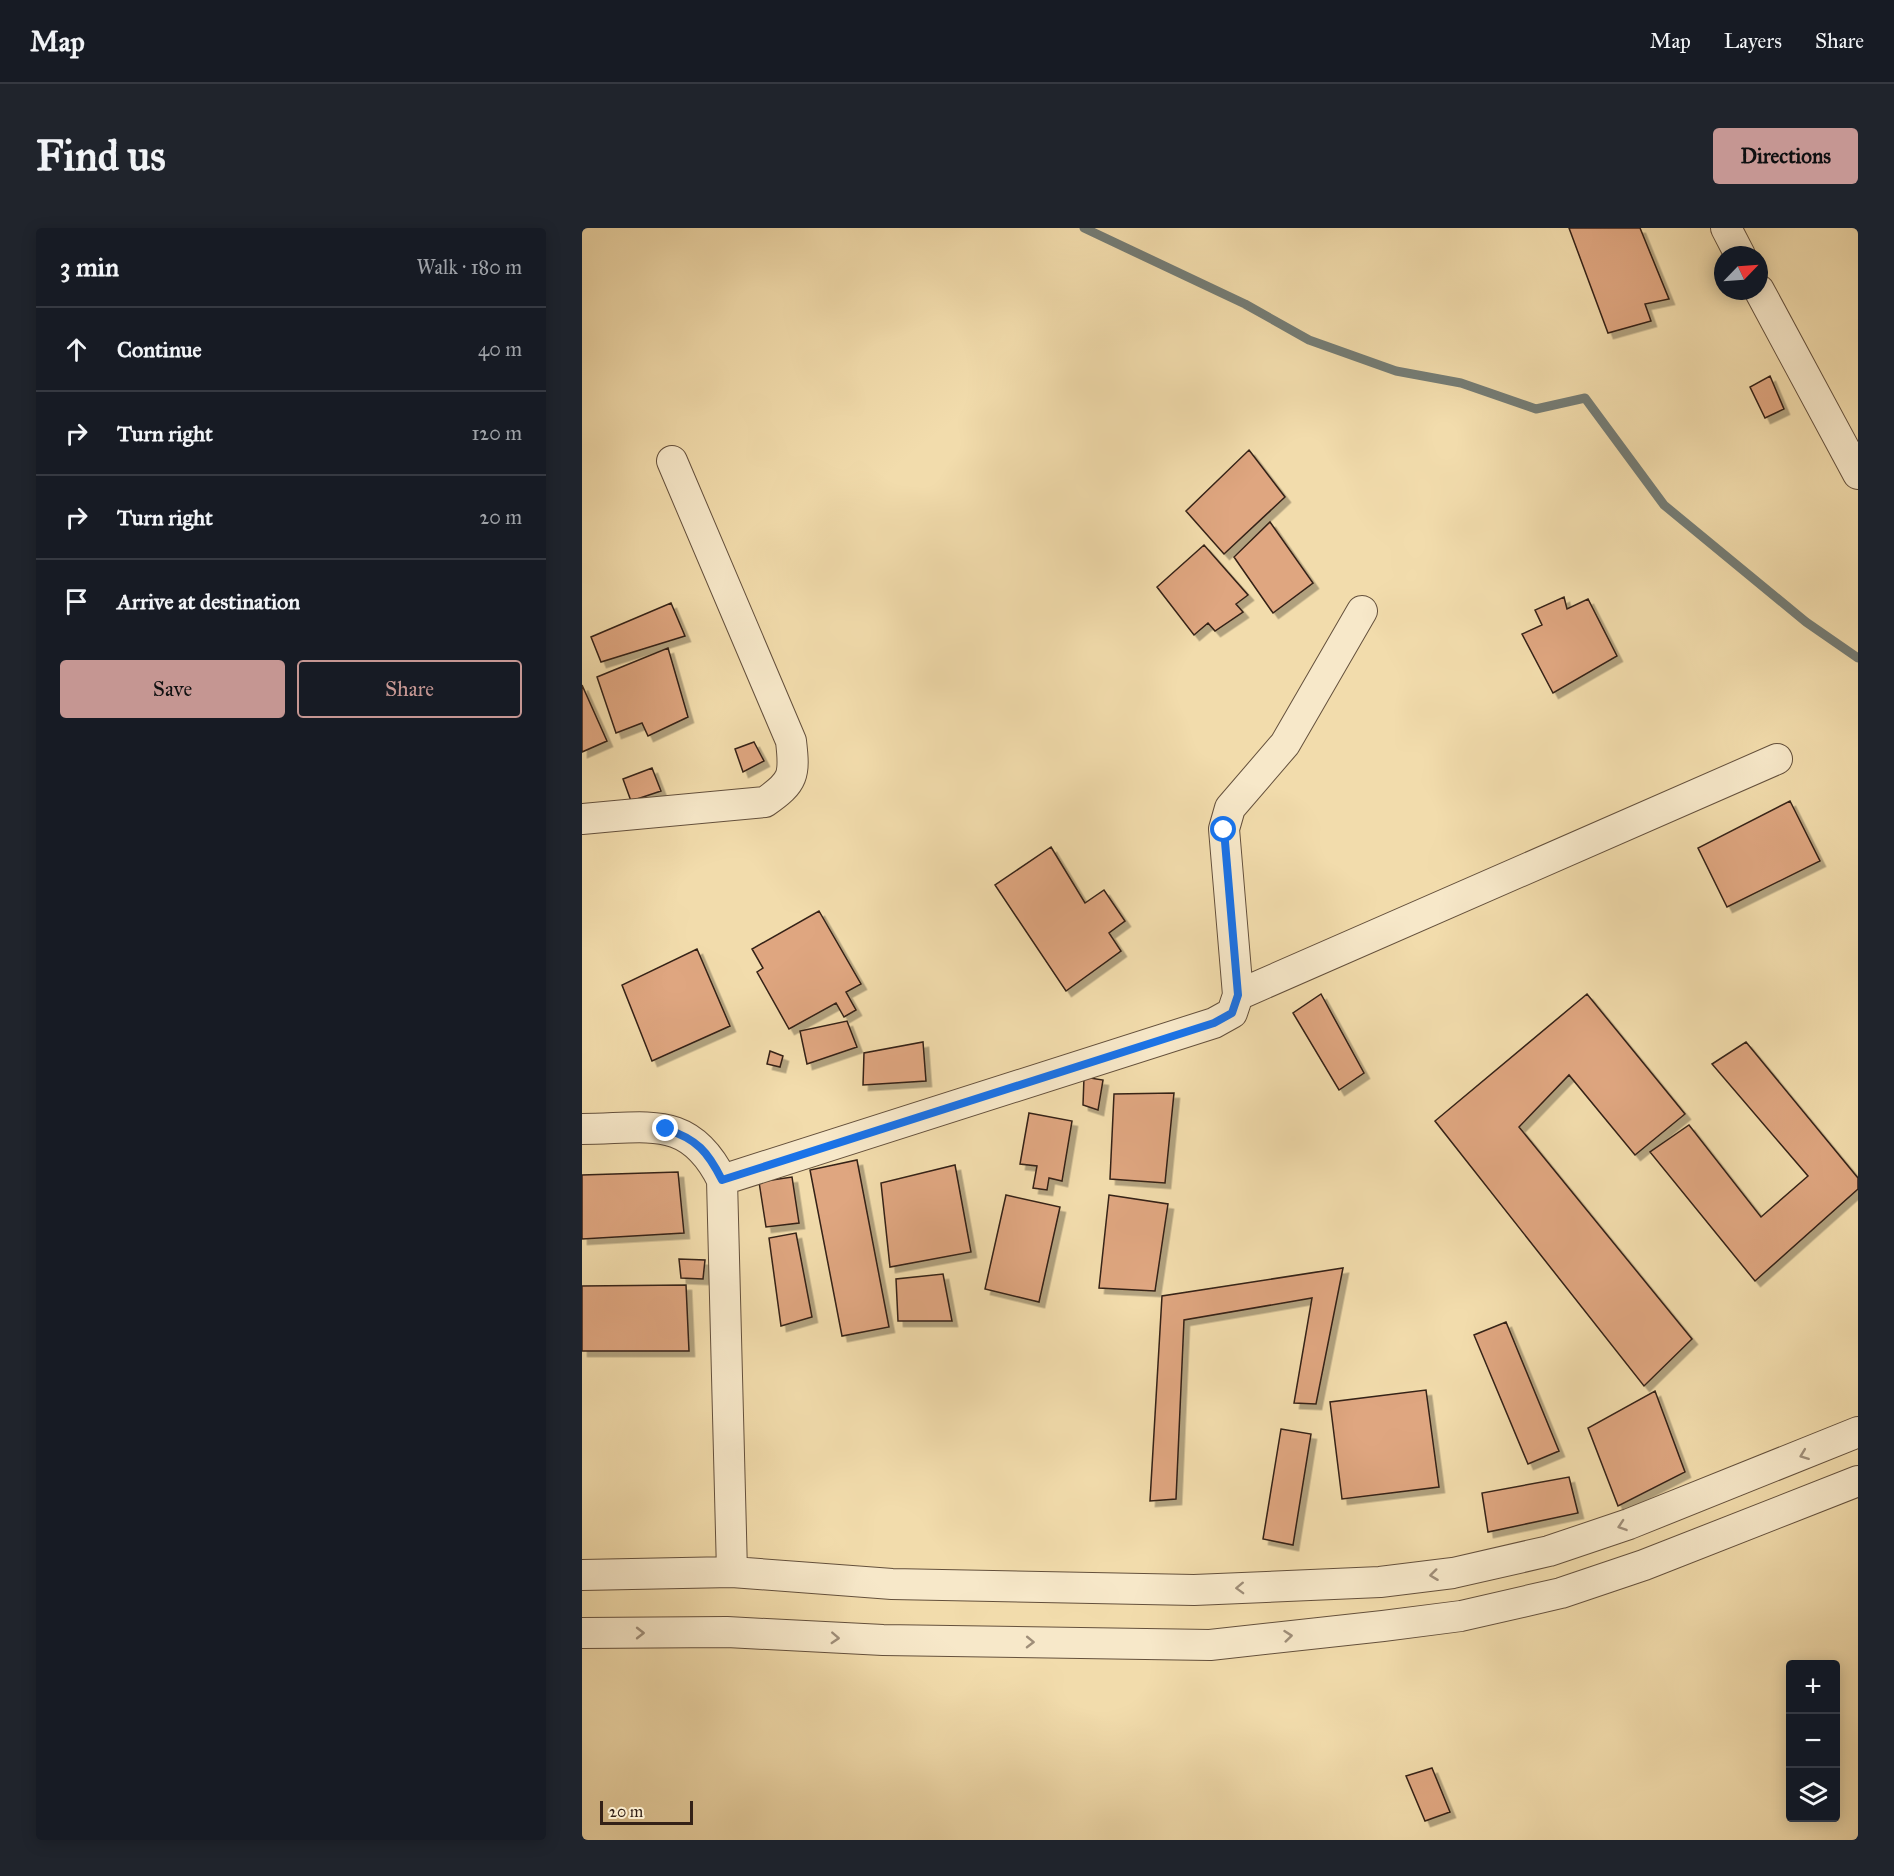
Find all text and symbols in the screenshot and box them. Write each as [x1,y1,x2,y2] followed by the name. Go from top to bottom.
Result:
[30,24,85,59] text: Map
[1650,28,1691,54] text: Map
[1724,28,1782,54] text: Layers
[1815,28,1864,54] text: Share
[1713,128,1858,184] button: Directions
[36,130,166,182] text: Find us
[1714,246,1768,300] north arrow
[60,251,119,283] text: 3 min
[417,255,522,279] text: Walk · 180 m
[60,333,93,366] icon: ahead
[117,336,202,363] text: Continue
[478,337,522,361] text: 40 m
[60,417,93,450] icon: right
[117,420,213,447] text: Turn right
[471,421,522,445] text: 120 m
[60,501,93,534] icon: right
[117,504,213,531] text: Turn right
[479,505,522,529] text: 20 m
[60,585,93,618] icon: arrive
[117,588,300,615] text: Arrive at destination
[60,660,285,718] button: Save
[297,660,522,718] button: Share
[1210,816,1236,842] route start
[652,1115,678,1141] route end
[1799,1448,1810,1460] one-way arrow
[1618,1518,1628,1531] one-way arrow
[1430,1569,1439,1581] one-way arrow
[1235,1582,1244,1595] one-way arrow
[636,1627,645,1639] one-way arrow
[1283,1630,1292,1643] one-way arrow
[831,1631,840,1644] one-way arrow
[1026,1636,1035,1648] one-way arrow
[1786,1660,1840,1822] map controls
[1786,1660,1840,1714] button: +
[1786,1714,1840,1768] button: −
[1786,1768,1840,1822] button: layers
[600,1798,693,1826] scale bar
[609,1802,643,1821] text: 20 m

